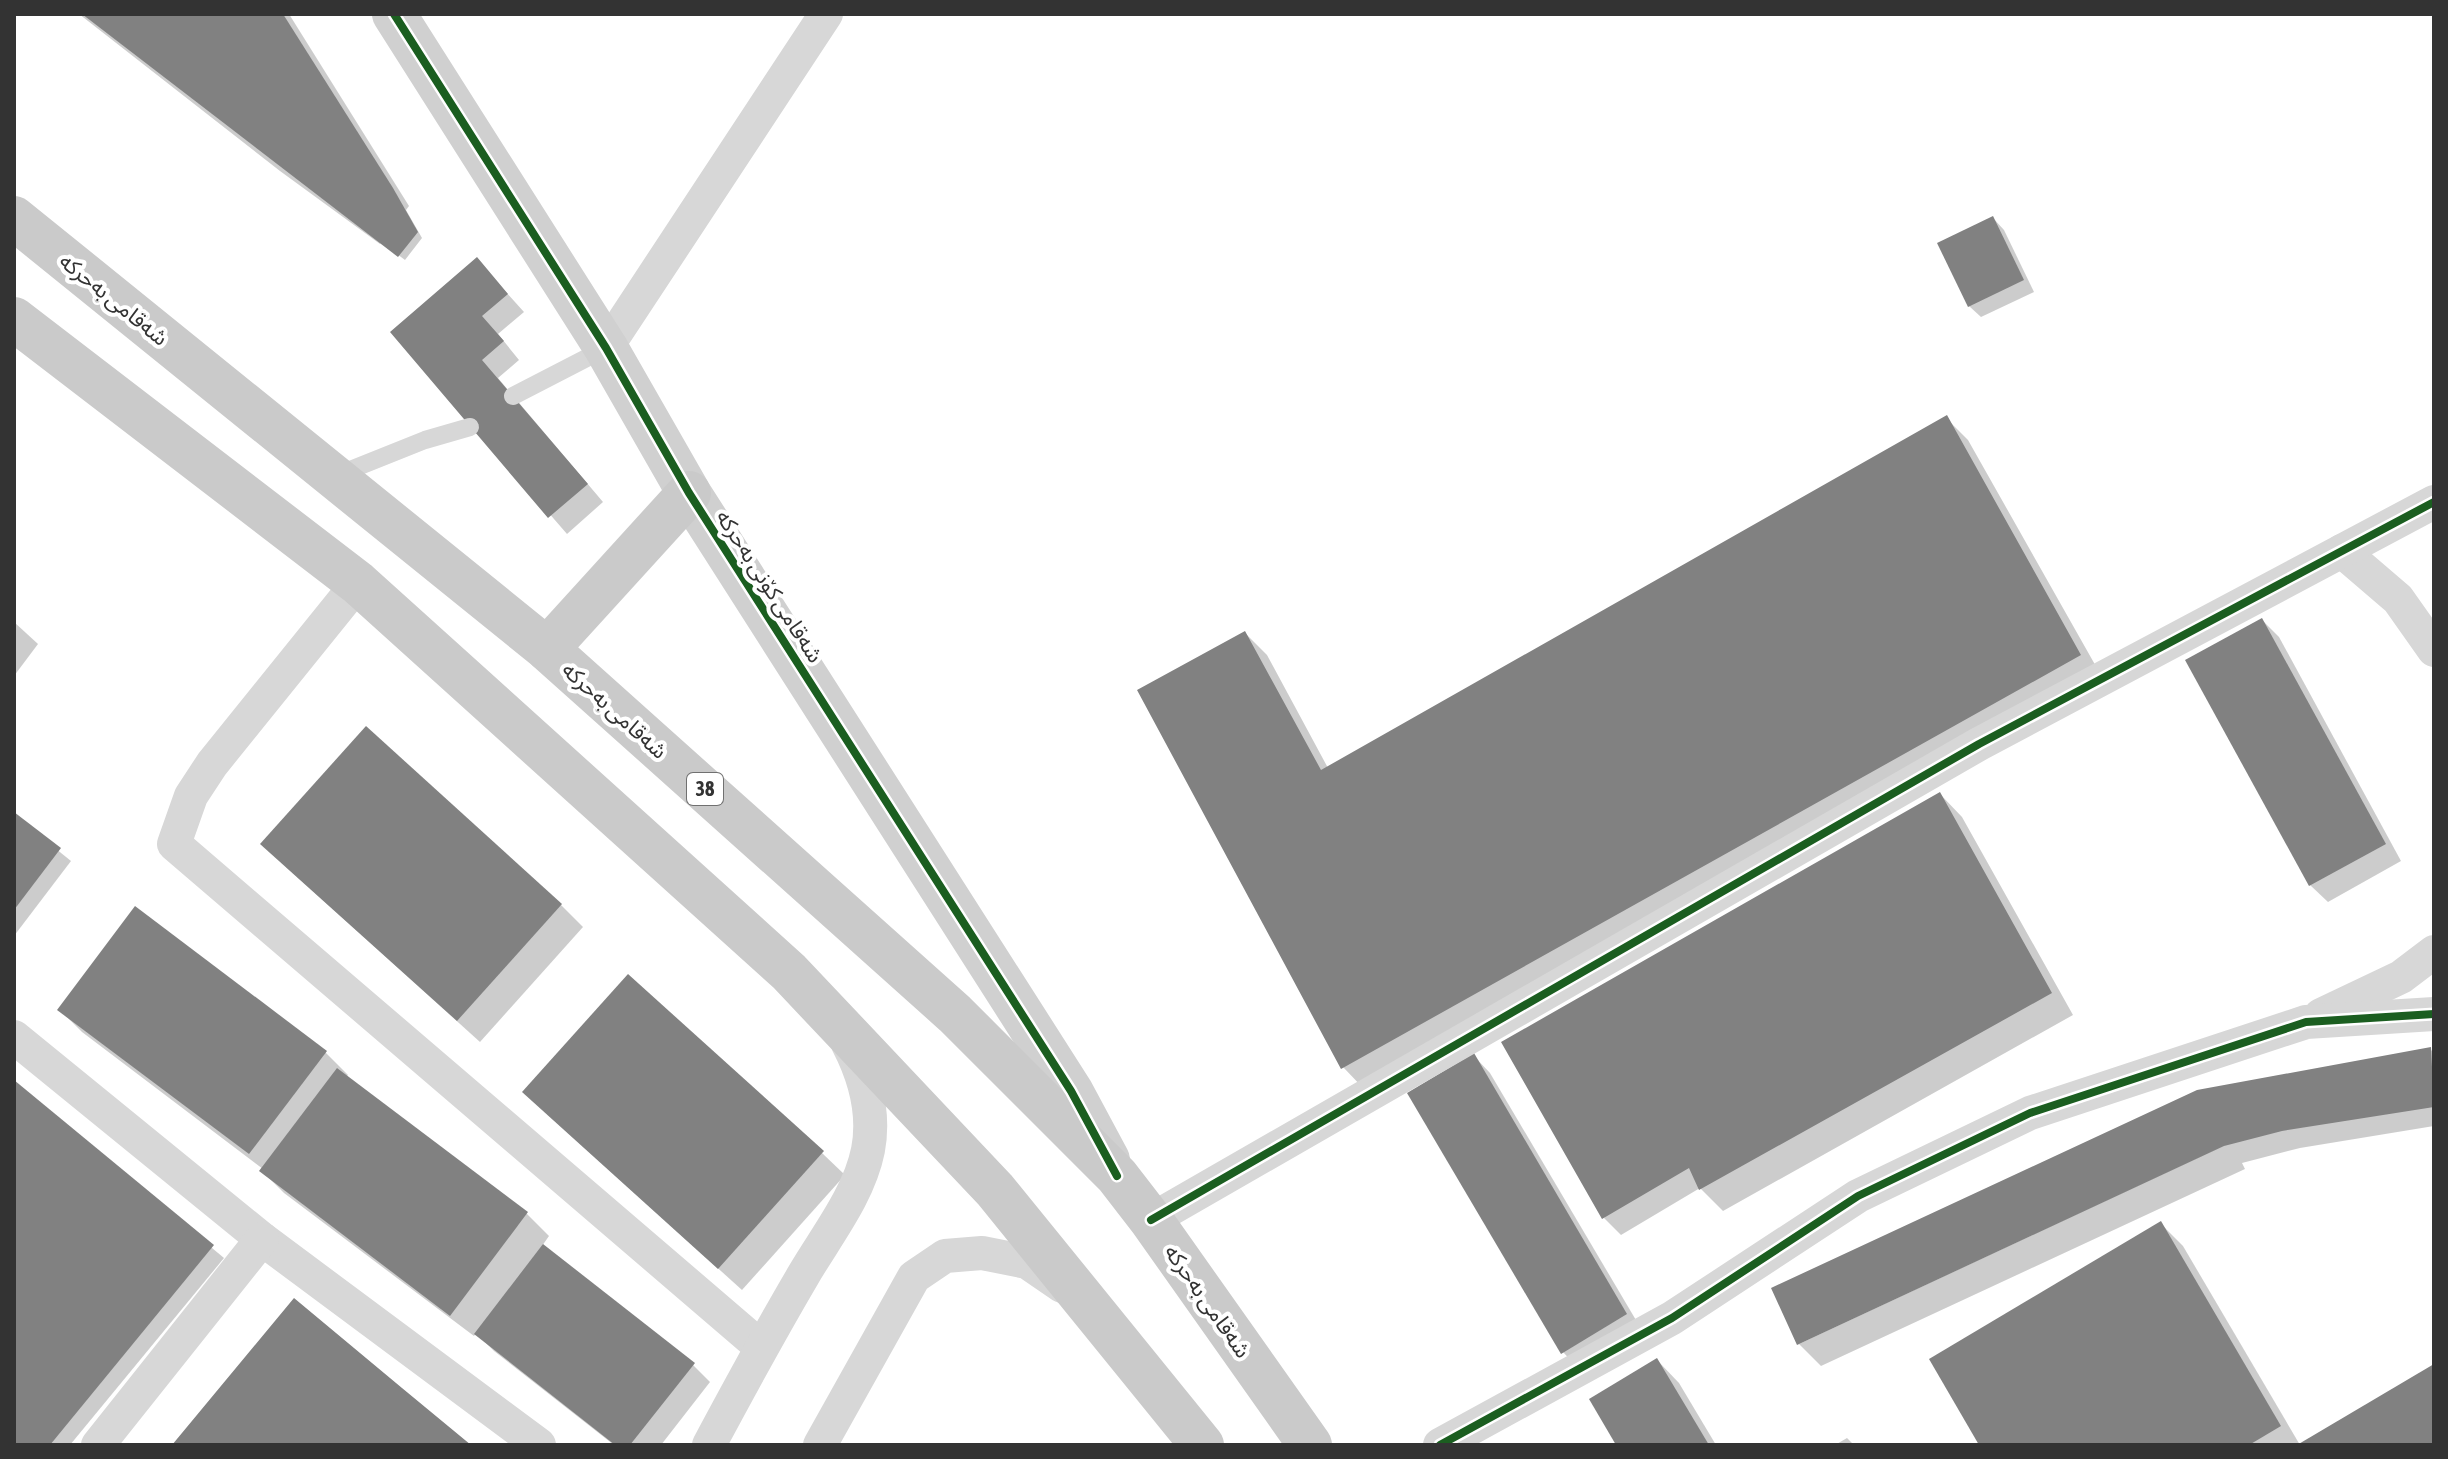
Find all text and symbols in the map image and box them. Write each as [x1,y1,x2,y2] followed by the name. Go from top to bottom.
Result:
[54,247,174,351] street label: شەقامی بەحرکە
[711,505,829,667] street label: شەقامی کۆنی بەحرکە
[557,656,673,764] street label: شەقامی بەحرکە
[687,773,723,805] road number: 38
[1159,1239,1257,1363] street label: شەقامی بەحرکە

